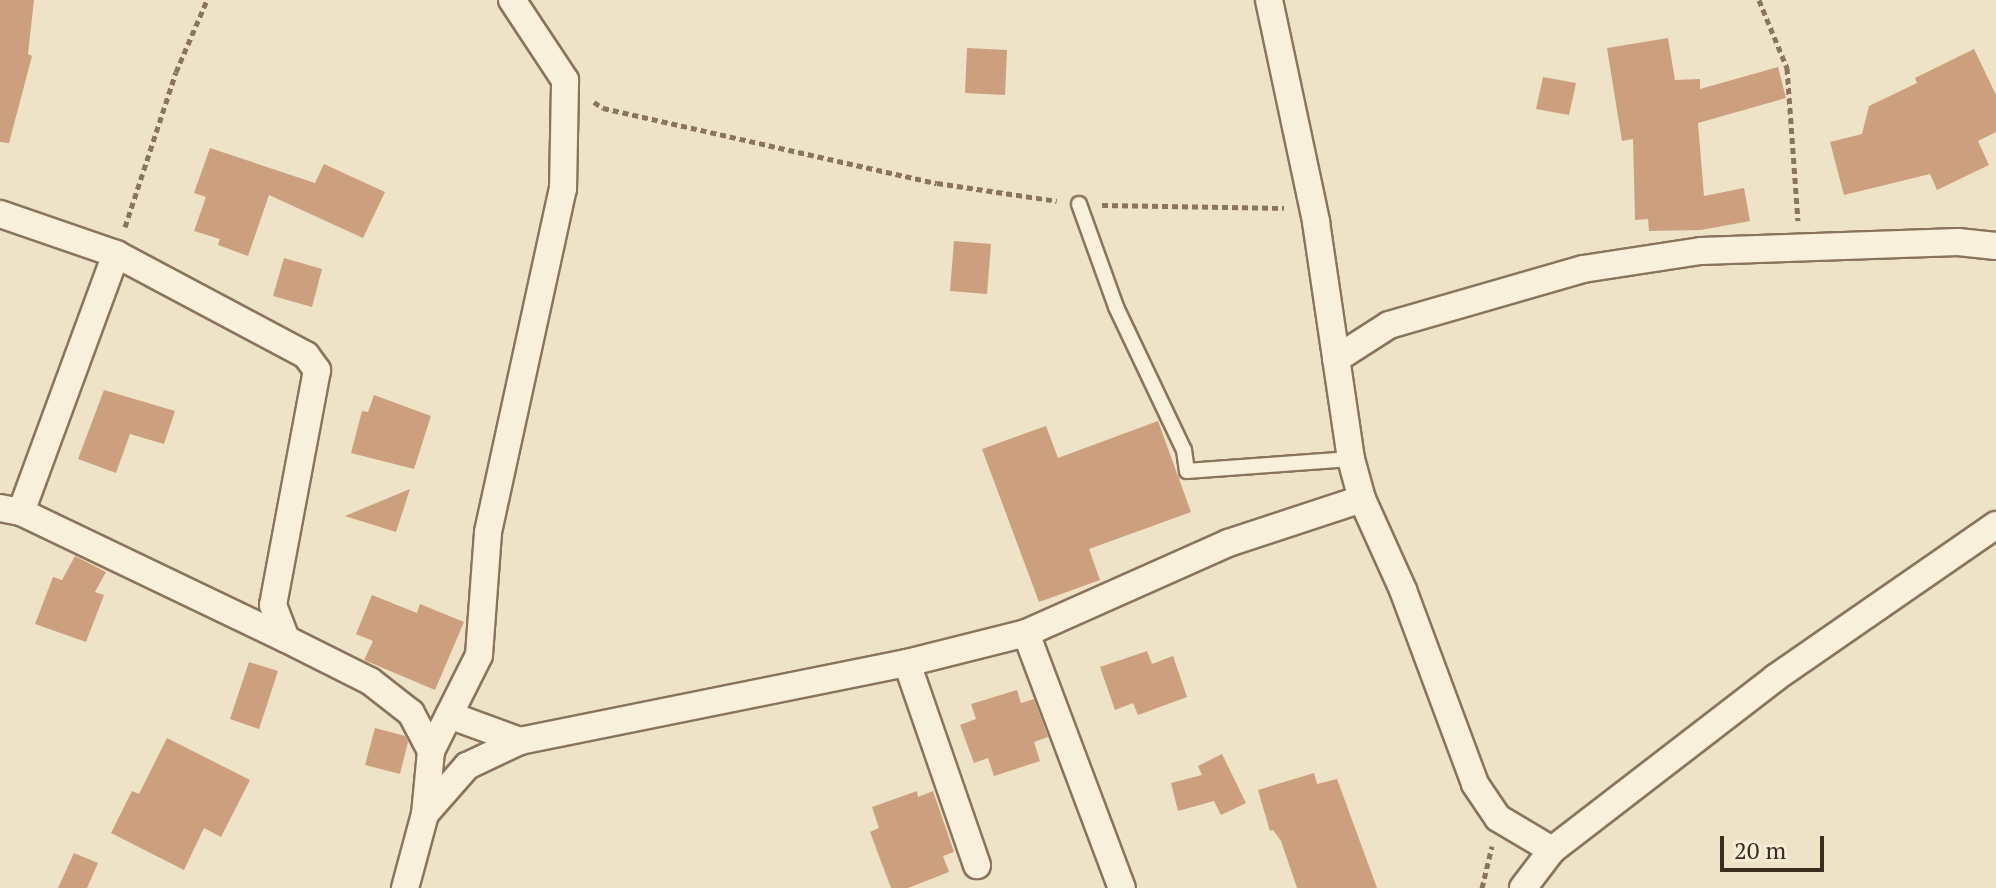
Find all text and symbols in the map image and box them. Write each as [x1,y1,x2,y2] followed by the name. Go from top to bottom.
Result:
[1724,820,1828,870] scale bar
[1734,834,1786,866] text: 20 m

